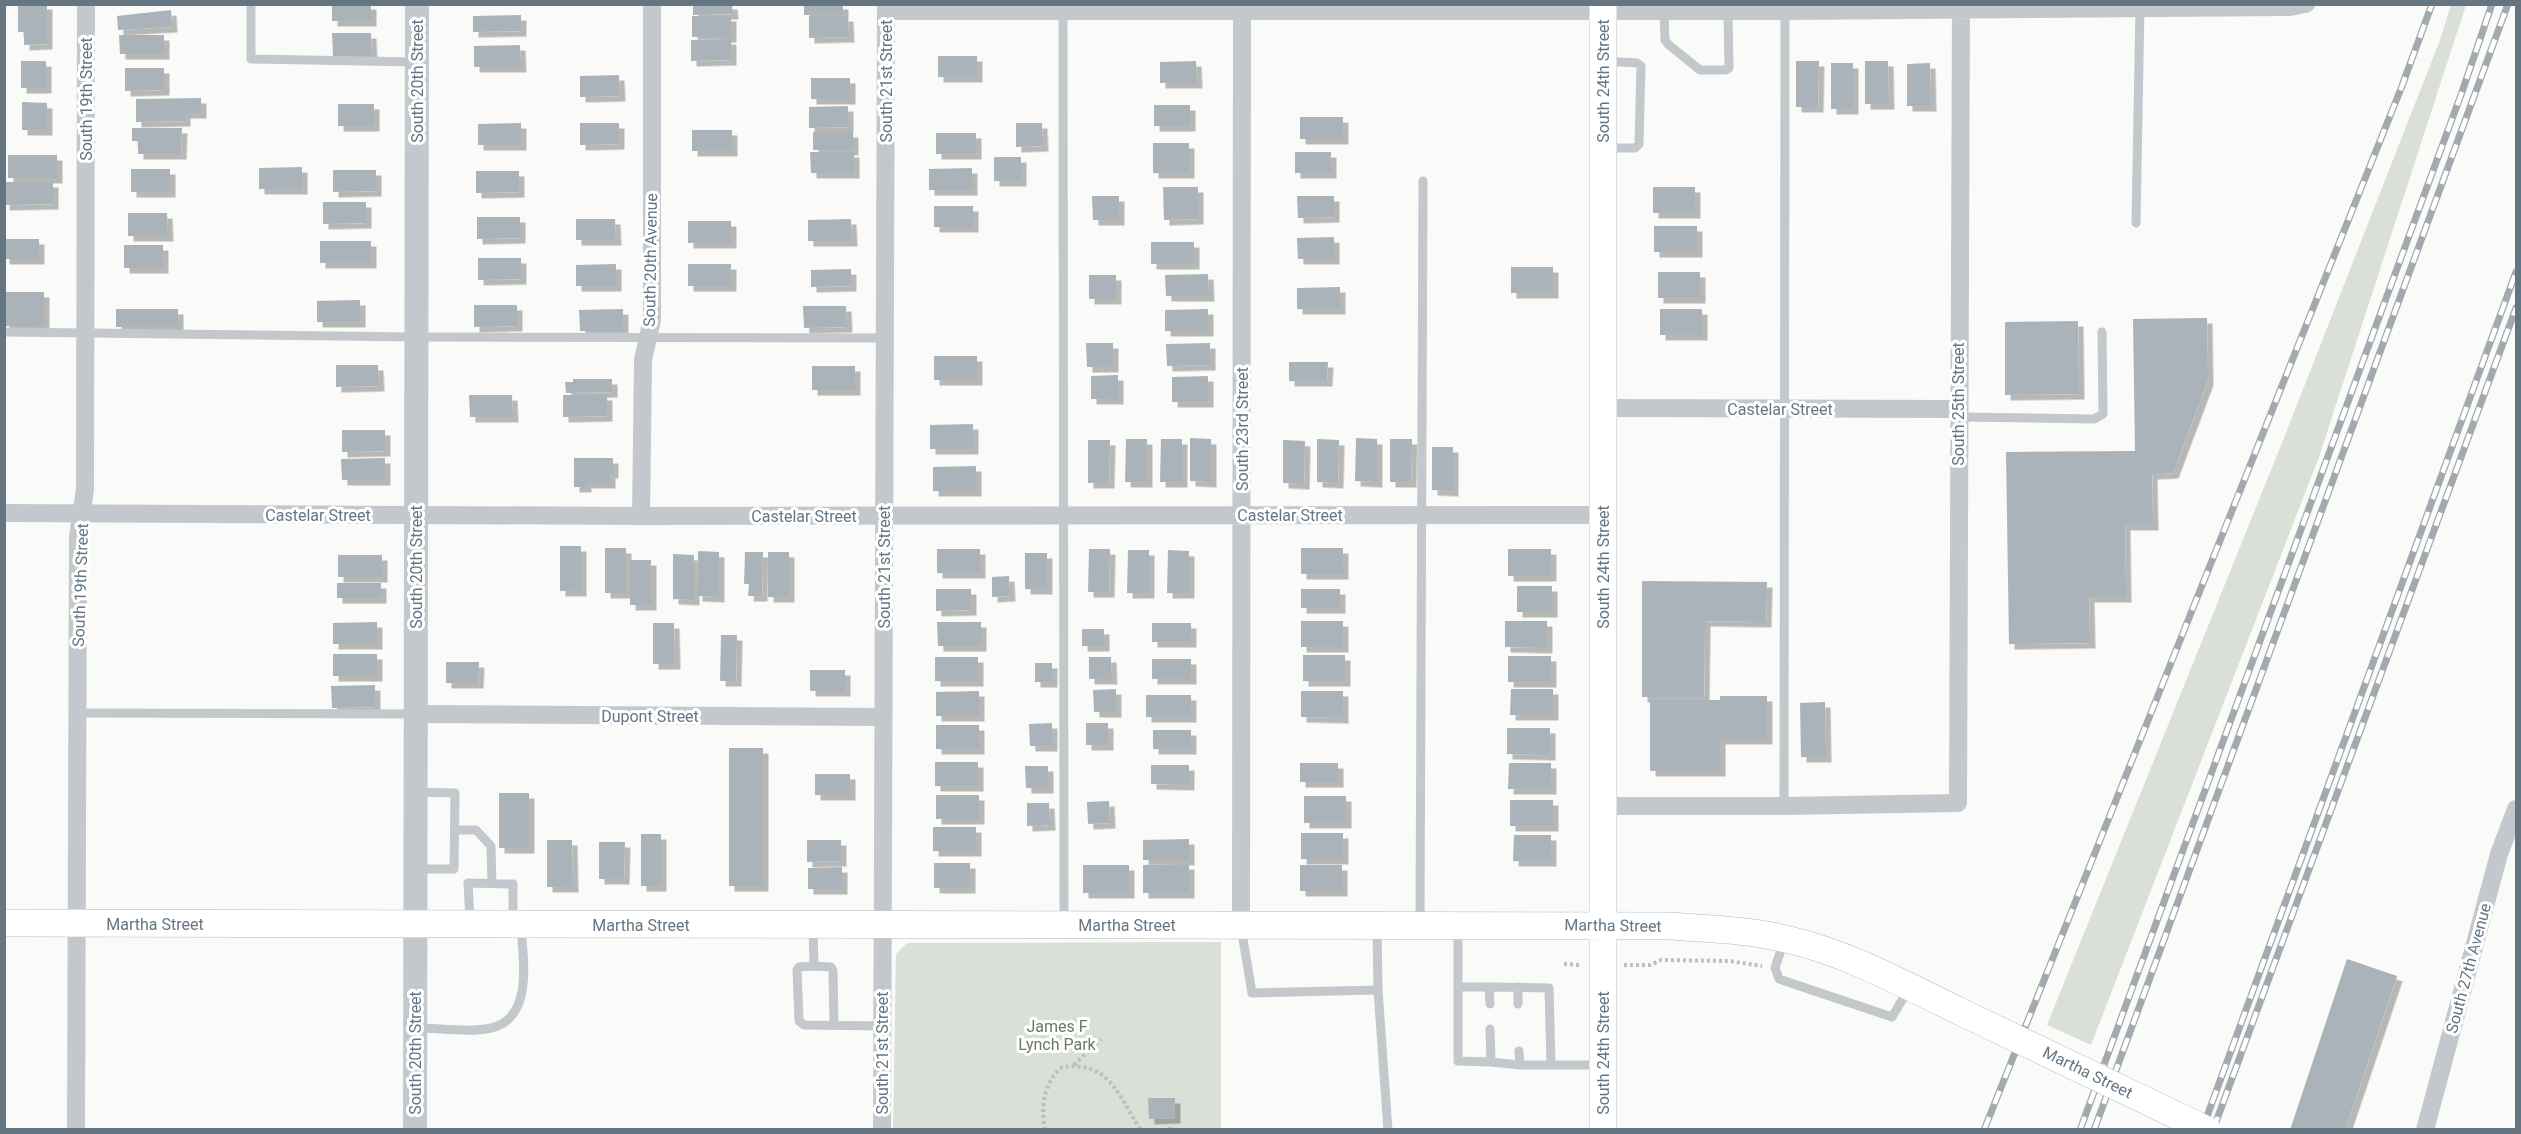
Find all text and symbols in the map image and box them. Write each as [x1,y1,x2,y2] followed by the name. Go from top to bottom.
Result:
[408,19,427,143] street label: South 20th Street
[877,19,896,143] street label: South 21st Street
[1594,19,1613,143] street label: South 24th Street
[77,37,96,161] street label: South 19th Street
[640,193,661,327] street label: South 20th Avenue
[1949,342,1968,466] street label: South 25th Street
[1233,367,1252,491] street label: South 23rd Street
[1727,400,1833,419] street label: Castelar Street
[407,505,426,629] street label: South 20th Street
[875,505,894,629] street label: South 21st Street
[1594,505,1613,629] street label: South 24th Street
[265,506,371,525] street label: Castelar Street
[1237,506,1343,525] street label: Castelar Street
[751,507,857,526] street label: Castelar Street
[69,523,92,647] street label: South 19th Street
[601,707,699,726] street label: Dupont Street
[2442,901,2495,1035] street label: South 27th Avenue
[106,915,204,934] street label: Martha Street
[1564,915,1662,936] street label: Martha Street
[592,916,690,935] street label: Martha Street
[1078,916,1176,935] street label: Martha Street
[406,991,425,1115] street label: South 20th Street
[873,991,892,1115] street label: South 21st Street
[1594,991,1613,1115] street label: South 24th Street
[1018,1017,1097,1054] park label: James F Lynch Park
[2040,1043,2136,1102] street label: Martha Street

